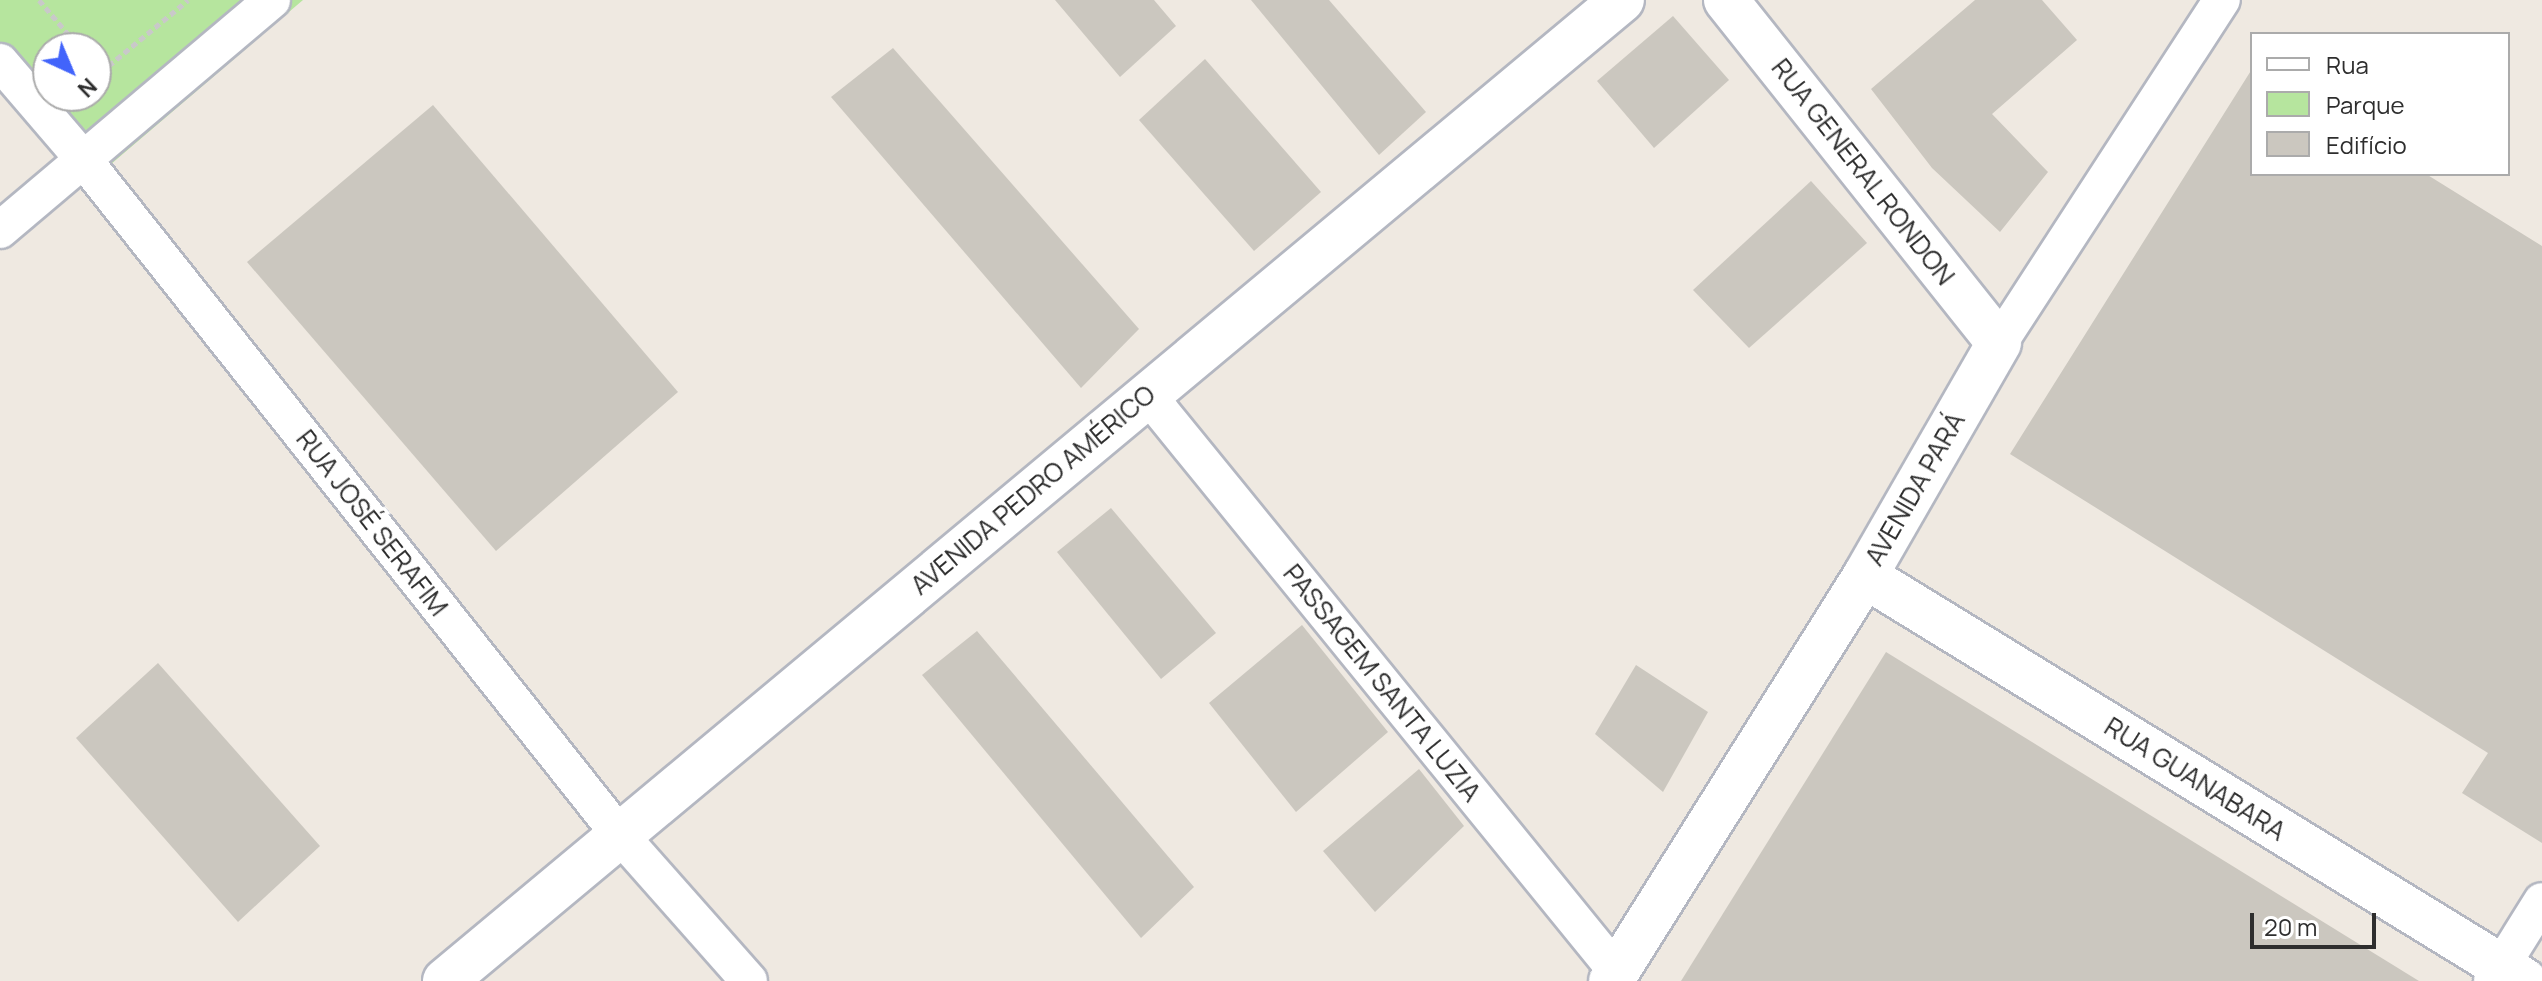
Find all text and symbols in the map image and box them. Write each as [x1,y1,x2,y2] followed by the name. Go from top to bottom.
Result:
[32,32,112,112] north arrow
[2250,32,2510,176] legend
[2326,48,2369,81] text: Rua
[1765,52,1961,292] street label: RUA GENERAL RONDON
[71,72,103,104] text: N
[2326,88,2404,121] text: Parque
[2326,128,2407,161] text: Edifício
[905,379,1161,601] street label: AVENIDA PEDRO AMÉRICO
[1859,407,1971,571] street label: AVENIDA PARÁ
[290,424,454,622] street label: RUA JOSÉ SERAFIM
[1277,558,1487,808] street label: PASSAGEM SANTA LUZIA
[2099,711,2291,847] street label: RUA GUANABARA
[2254,897,2380,947] scale bar
[2264,910,2317,943] text: 20 m

